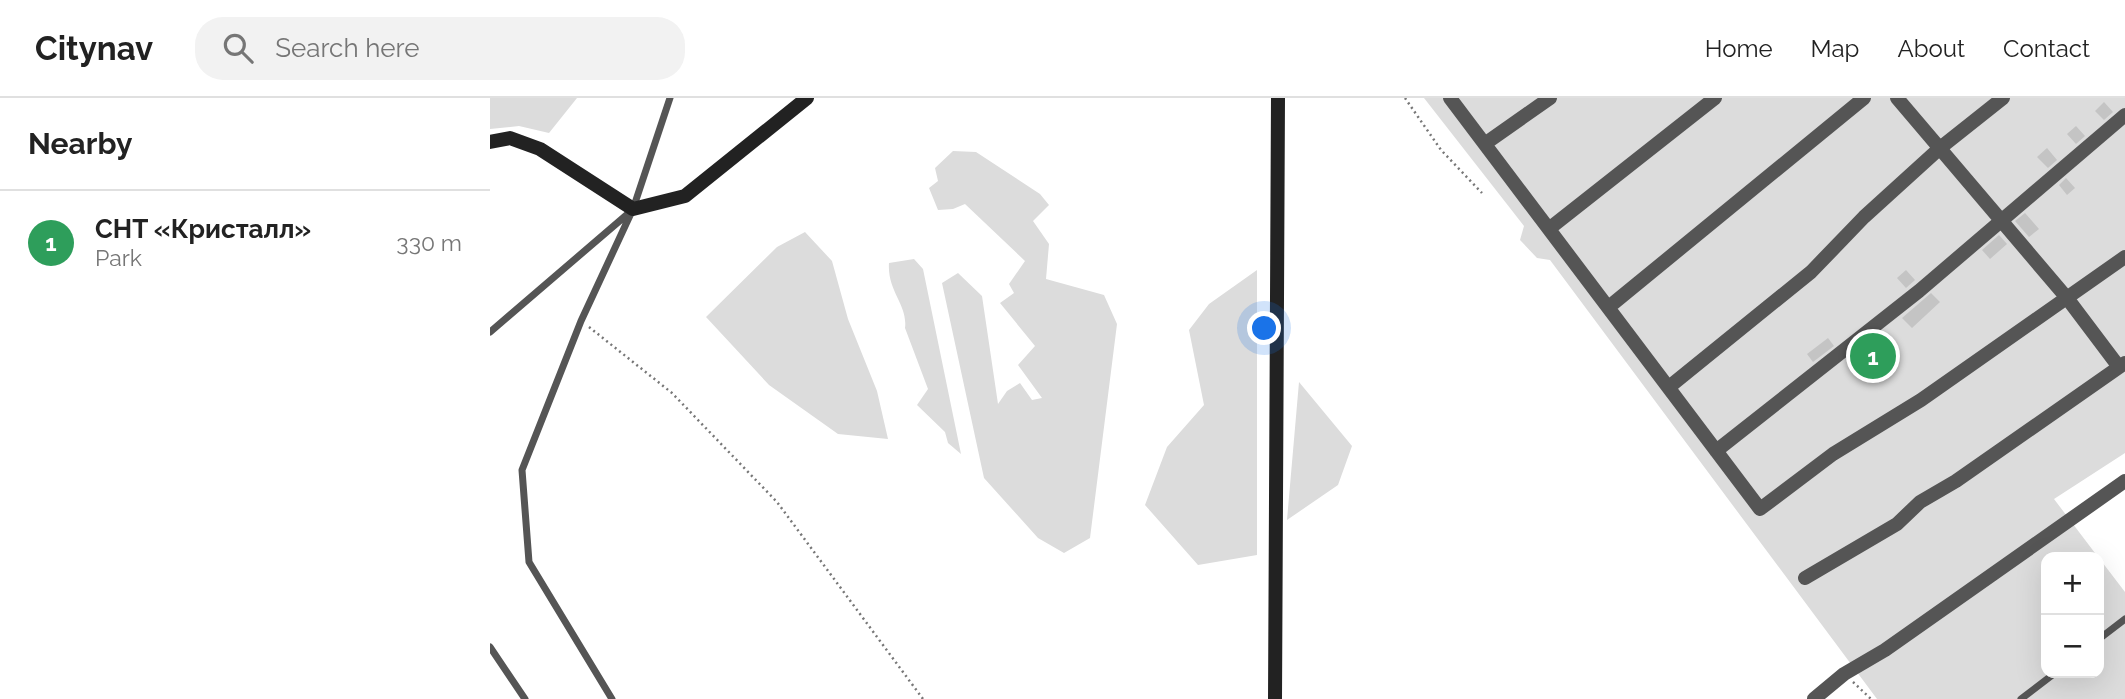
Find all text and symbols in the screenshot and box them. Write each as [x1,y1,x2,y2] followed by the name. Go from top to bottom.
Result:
[195,17,685,80] search box
[35,29,153,68] text: Citynav
[219,29,257,67] icon: search
[275,33,420,63] text: Search here
[1705,34,1773,63] text: Home
[1811,34,1859,63] text: Map
[1897,34,1965,63] text: About
[2003,34,2090,63] text: Contact
[28,126,132,161] text: Nearby
[95,214,311,244] text: СНТ «Кристалл»
[45,229,57,256] text: 1
[396,229,462,256] text: 330 m
[95,244,142,271] text: Park
[1247,311,1281,345] your location
[1850,330,1896,382] pin: 1
[2041,552,2104,678] map controls
[2041,552,2104,615] button: +
[2041,615,2104,678] button: −

